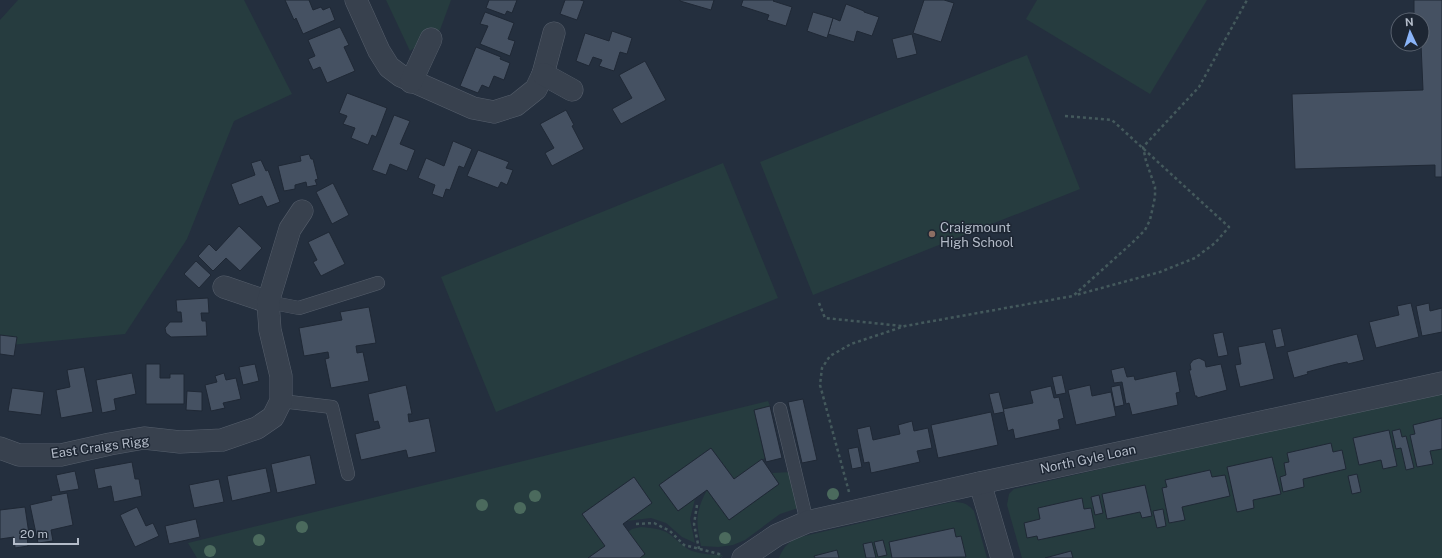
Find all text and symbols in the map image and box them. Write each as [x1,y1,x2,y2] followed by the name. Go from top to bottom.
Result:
[1390,12,1430,52] north arrow
[1405,16,1414,28] text: N
[940,220,1014,250] place label: Craigmount High School
[927,229,937,239] marker: Craigmount High School
[50,433,150,461] street label: East Craigs Rigg
[1039,442,1137,476] street label: North Gyle Loan
[14,520,78,546] scale bar
[20,527,48,541] text: 20 m

